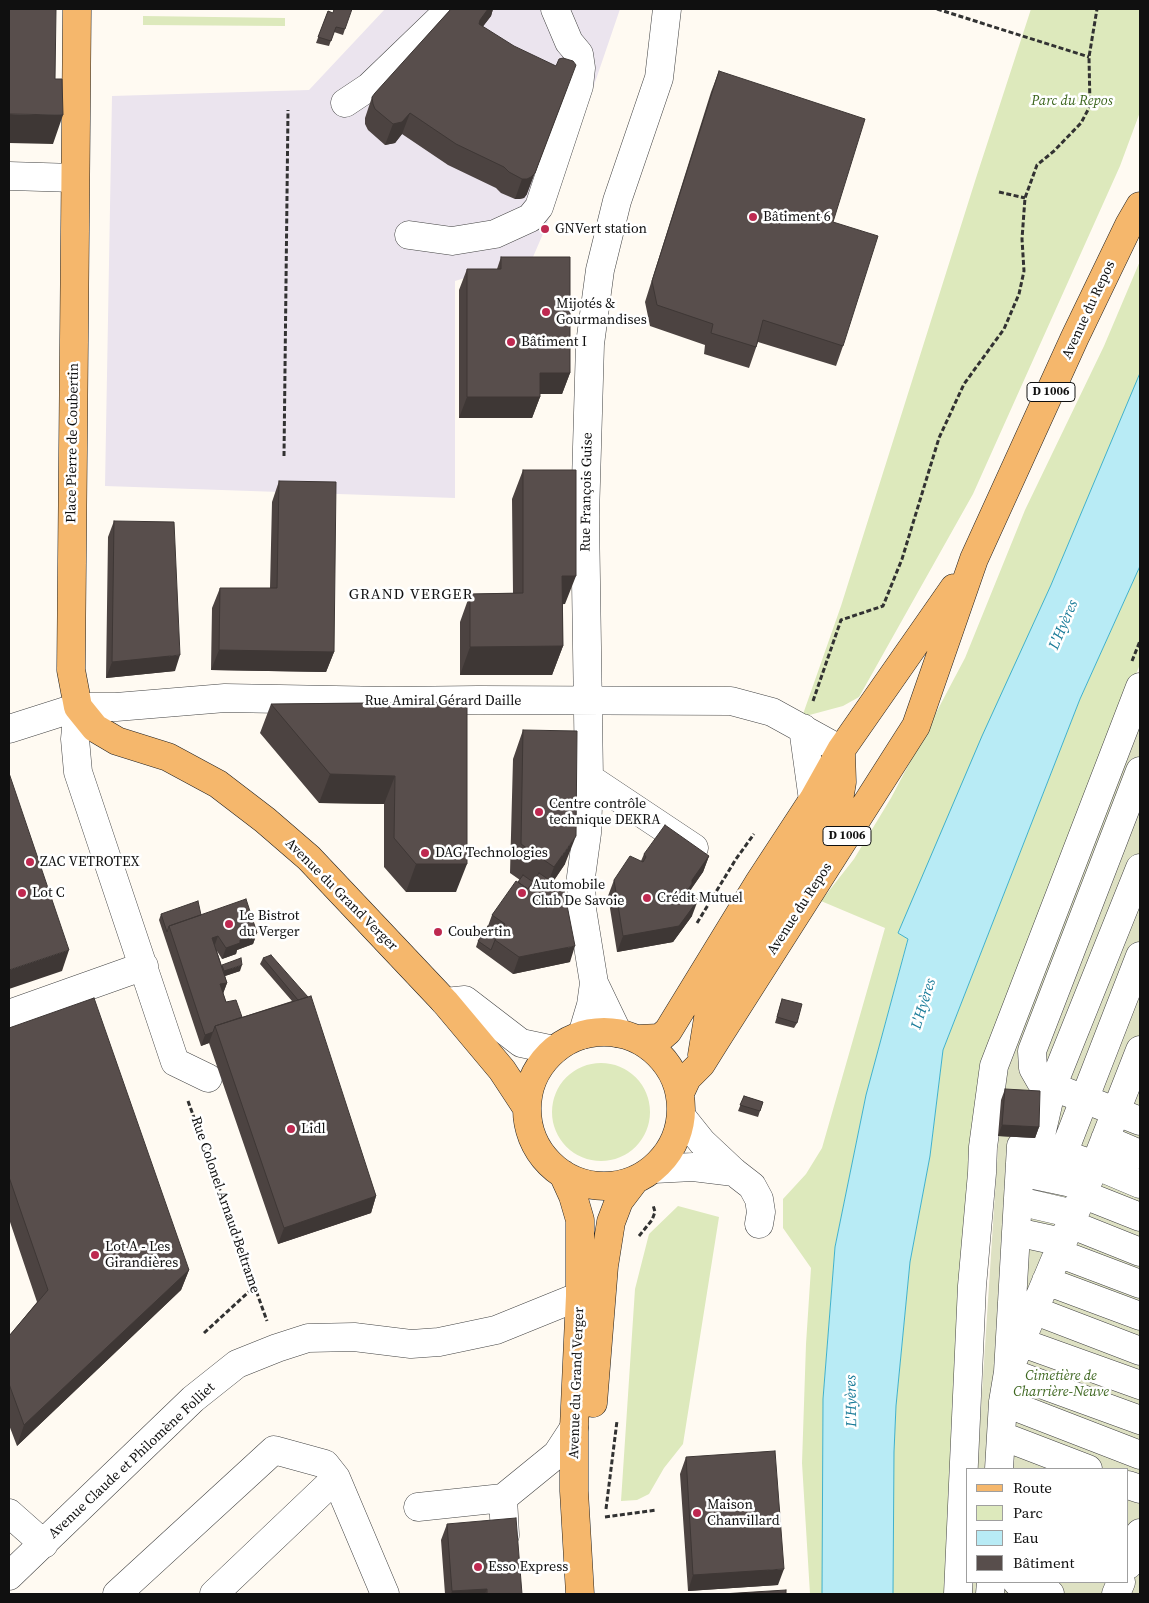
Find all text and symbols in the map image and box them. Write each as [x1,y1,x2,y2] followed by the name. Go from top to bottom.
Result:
[1031,93,1113,109] park label: Parc du Repos
[763,209,831,225] place label: Bâtiment 6
[747,211,759,223] marker: Bâtiment 6
[555,221,647,237] place label: GNVert station
[539,223,551,235] marker: GNVert station
[1059,258,1119,362] street label: Avenue du Repos
[556,296,647,328] place label: Mijotés & Gourmandises
[540,306,552,318] marker: Mijotés & Gourmandises
[521,334,587,350] place label: Bâtiment I
[505,336,517,348] marker: Bâtiment I
[63,363,83,523] street label: Place Pierre de Coubertin
[1027,382,1075,402] road number: D 1006
[578,432,596,552] street label: Rue François Guise
[347,586,475,604] district label: GRAND VERGER
[1046,598,1082,652] water label: L'Hyères
[364,693,522,709] street label: Rue Amiral Gérard Daille
[549,796,661,829] place label: Centre contrôle technique DEKRA
[533,806,545,818] marker: Centre contrôle technique DEKRA
[823,826,871,846] road number: D 1006
[281,835,401,955] street label: Avenue du Grand Verger
[435,845,548,861] place label: DAG Technologies
[419,847,431,859] marker: DAG Technologies
[40,854,139,870] place label: ZAC VETROTEX
[24,856,36,868] marker: ZAC VETROTEX
[764,860,836,958] street label: Avenue du Repos
[532,877,625,910] place label: Automobile Club De Savoie
[32,885,65,901] place label: Lot C
[16,887,28,899] marker: Lot C
[516,887,528,899] marker: Automobile Club De Savoie
[657,890,743,906] place label: Crédit Mutuel
[641,892,653,904] marker: Crédit Mutuel
[239,908,300,940] place label: Le Bistrot du Verger
[223,918,235,930] marker: Le Bistrot du Verger
[448,924,511,940] place label: Coubertin
[432,926,444,938] marker: Coubertin
[908,977,940,1031] water label: L'Hyères
[187,1114,263,1296] street label: Rue Colonel Arnaud Beltrame
[301,1121,326,1137] place label: Lidl
[285,1123,297,1135] marker: Lidl
[105,1239,178,1272] place label: Lot A - Les Girandières
[89,1249,101,1261] marker: Lot A - Les Girandières
[566,1307,588,1459] street label: Avenue du Grand Verger
[1013,1368,1109,1400] park label: Cimetière de Charrière-Neuve
[843,1375,861,1427] water label: L'Hyères
[45,1379,219,1543] street label: Avenue Claude et Philomène Folliet
[966,1468,1129,1583] legend
[1013,1477,1052,1498] text: Route
[707,1497,780,1530] place label: Maison Chanvillard
[1013,1502,1043,1523] text: Parc
[691,1507,703,1519] marker: Maison Chanvillard
[1013,1527,1038,1548] text: Eau
[1013,1552,1074,1573] text: Bâtiment
[488,1559,568,1575] place label: Esso Express
[472,1561,484,1573] marker: Esso Express

